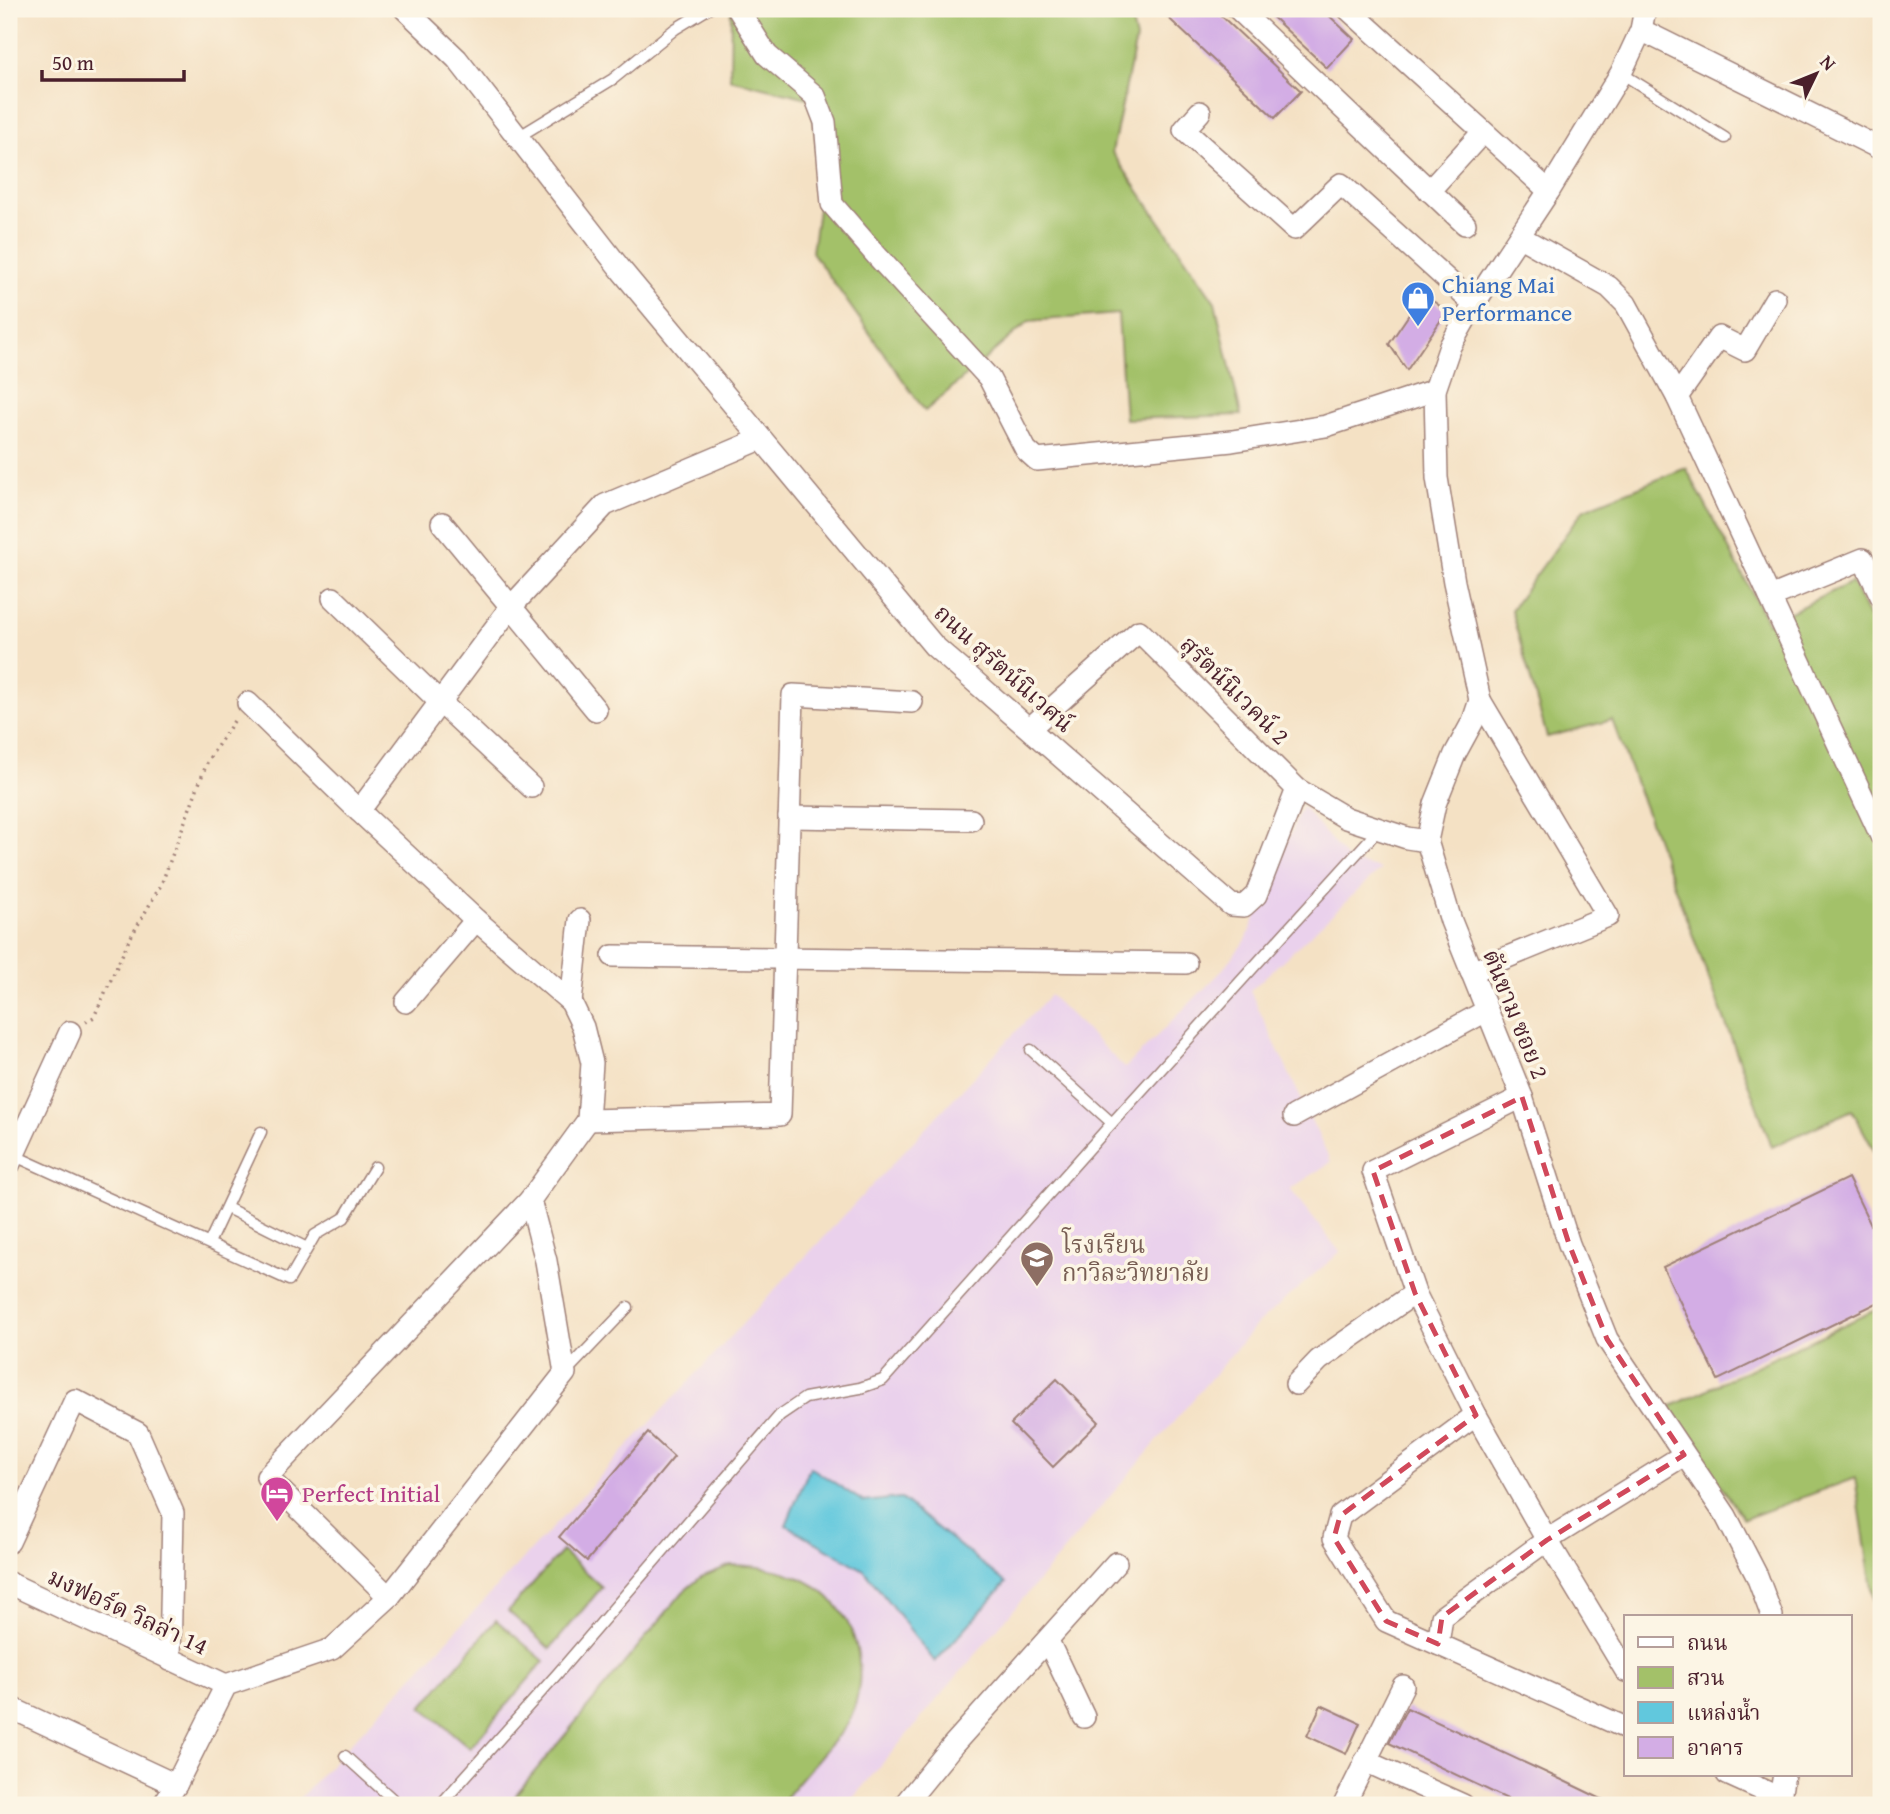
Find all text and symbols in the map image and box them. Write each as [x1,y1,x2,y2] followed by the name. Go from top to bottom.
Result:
[42,38,184,82] scale bar
[1782,38,1852,108] north arrow
[52,47,94,78] text: 50 m
[1814,48,1843,77] text: N
[1442,267,1572,330] place label: Chiang Mai Performance
[1399,279,1437,328] shop icon: Chiang Mai Performance
[926,596,1082,740] street label: ถนน สุรัตน์นิเวศน์
[1172,627,1298,753] street label: สุรัตน์นิเวคน์ 2
[1474,944,1558,1084] street label: ตันขาม ซอย 2
[1061,1227,1210,1290] place label: โรงเรียน กาวิละวิทยาลัย
[1018,1239,1056,1288] school or university icon: โรงเรียน กาวิละวิทยาลัย
[258,1474,296,1523] hotel icon: Perfect Initial
[302,1476,441,1511] place label: Perfect Initial
[42,1559,214,1663] street label: มงฟอร์ด วิลล่า 14
[1624,1615,1852,1776] legend
[1687,1627,1728,1658] text: ถนน
[1687,1662,1725,1693] text: สวน
[1687,1697,1760,1728] text: แหล่งน้ำ
[1687,1732,1744,1763] text: อาคาร

